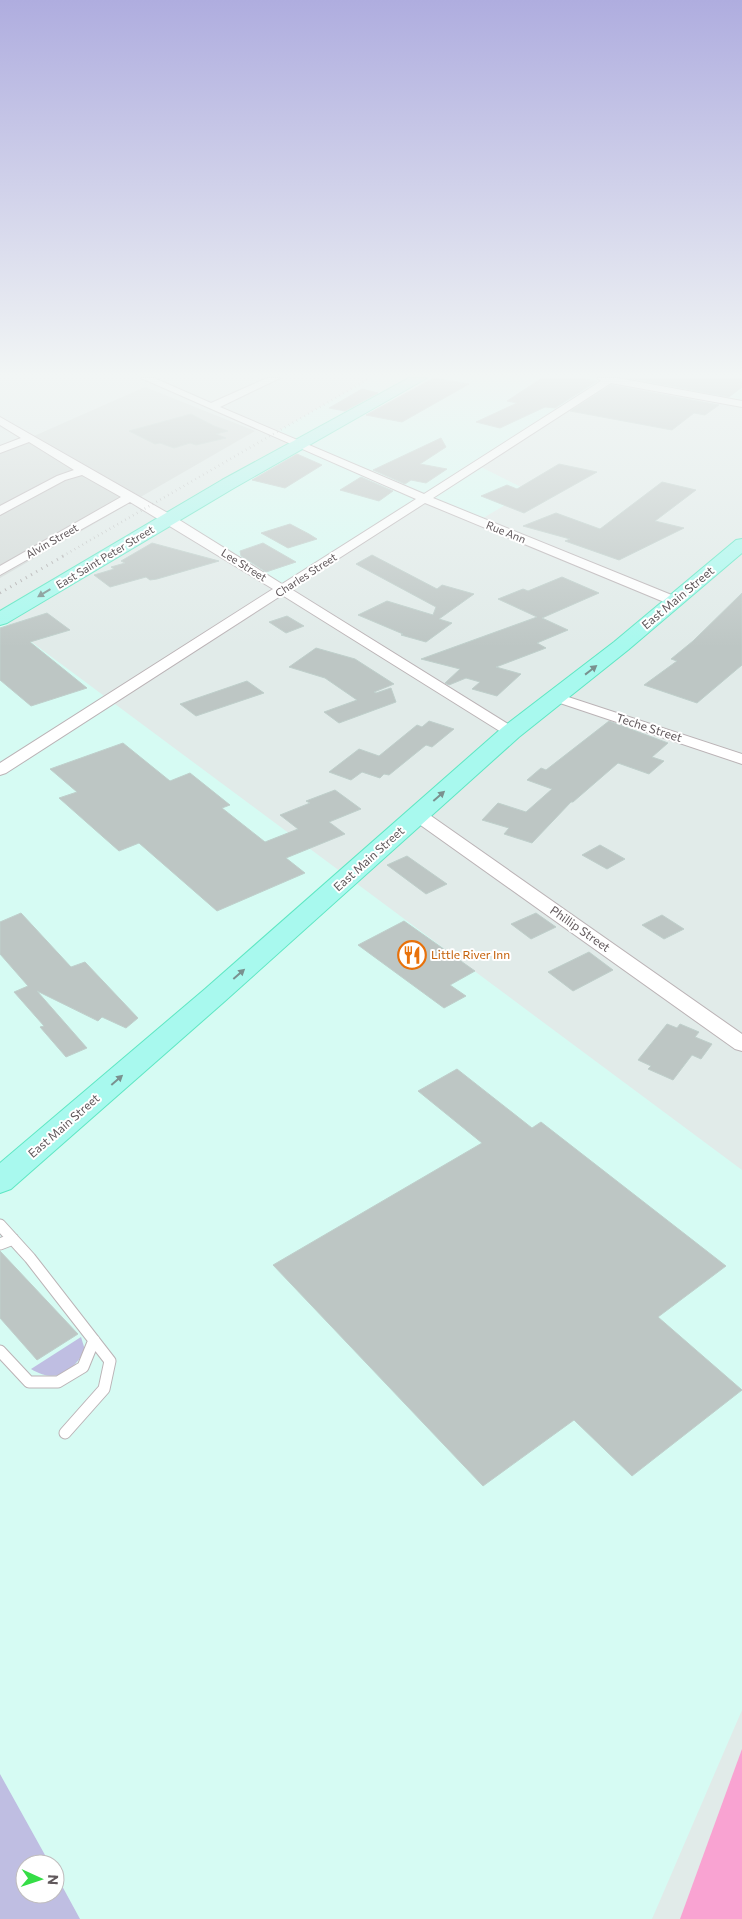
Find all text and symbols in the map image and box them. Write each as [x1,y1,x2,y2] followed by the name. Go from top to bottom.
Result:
[484,518,528,545] street label: Rue Ann
[23,520,81,561] street label: Alvin Street
[53,522,157,591] street label: East Saint Peter Street
[219,546,270,584] street label: Lee Street
[272,550,339,599] street label: Charles Street
[638,563,716,631] street label: East Main Street
[37,589,50,598] one-way arrow
[584,664,597,675] one-way arrow
[615,710,684,744] street label: Teche Street
[433,791,446,802] one-way arrow
[330,823,406,894] street label: East Main Street
[548,902,613,954] street label: Phillip Street
[397,940,427,970] restaurant icon: Little River Inn
[431,947,510,961] place label: Little River Inn
[233,968,245,980] one-way arrow
[110,1075,123,1086] one-way arrow
[25,1090,102,1160] street label: East Main Street
[15,1854,65,1904] north arrow
[45,1874,62,1885] text: N

